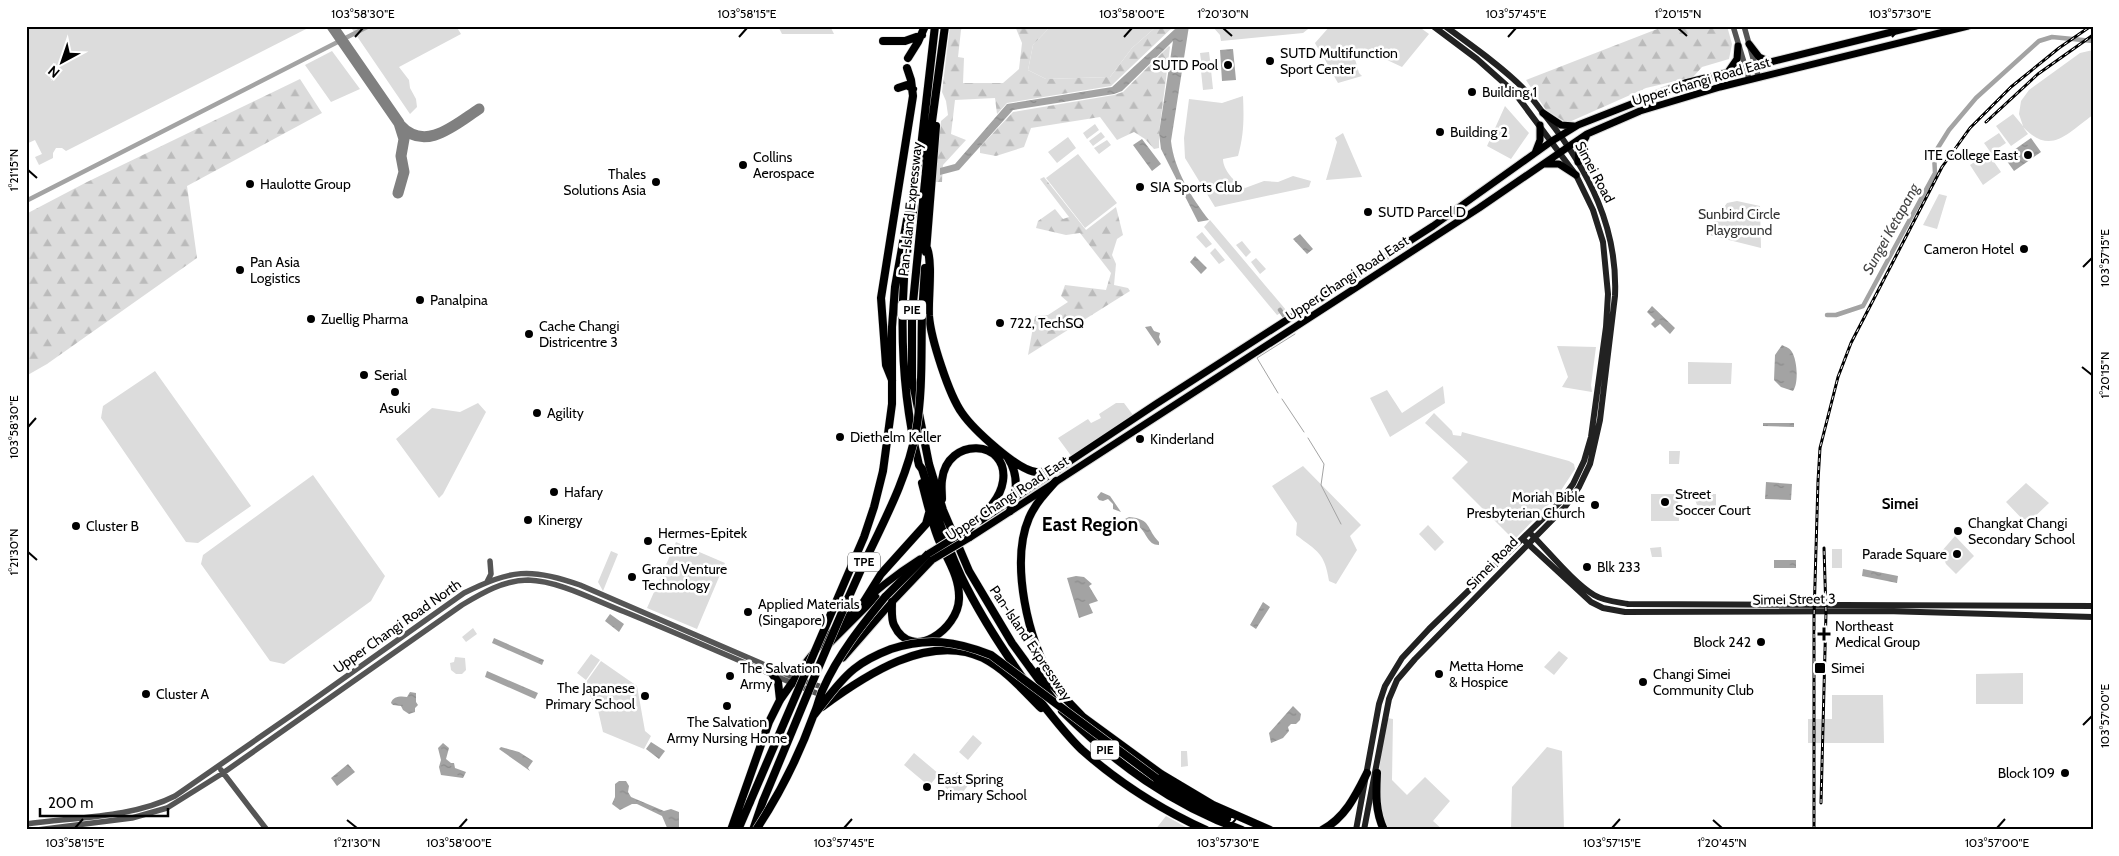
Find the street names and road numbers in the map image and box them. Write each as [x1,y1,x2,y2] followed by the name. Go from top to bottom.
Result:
[1630,53,1772,109] street label: Upper Changi Road East
[1571,138,1619,206] street label: Simei Road
[894,141,926,277] street label: Pan-Island Expressway
[1282,231,1412,324] street label: Upper Changi Road East
[898,300,926,320] road number: PIE
[942,451,1072,544] street label: Upper Changi Road East
[1462,533,1522,593] street label: Simei Road
[848,552,880,572] road number: TPE
[330,575,464,677] street label: Upper Changi Road North
[986,582,1076,704] street label: Pan-Island Expressway
[1752,589,1836,609] street label: Simei Street 3
[1091,740,1119,760] road number: PIE

